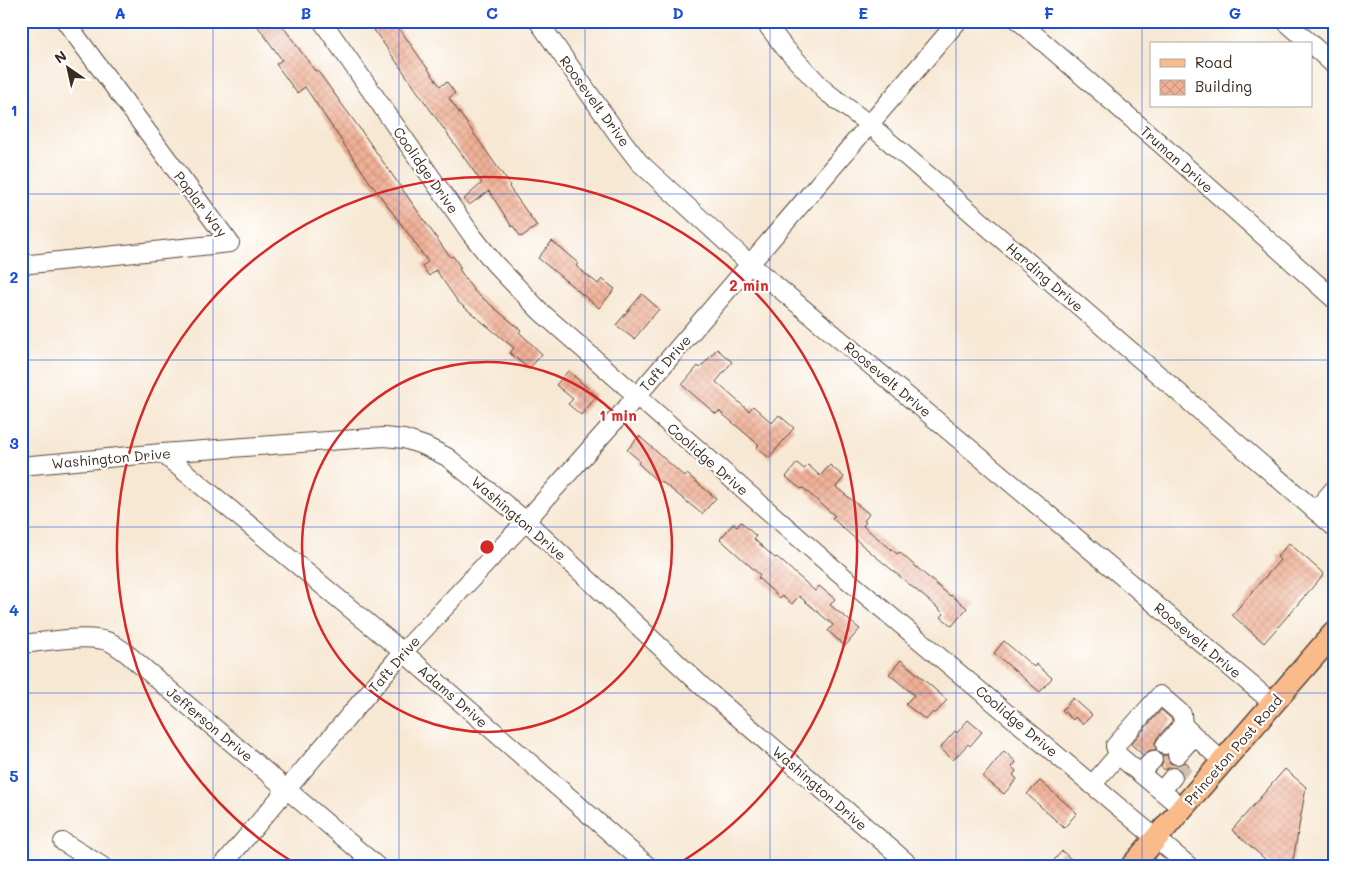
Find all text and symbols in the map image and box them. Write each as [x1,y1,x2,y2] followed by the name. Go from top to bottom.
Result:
[114,2,126,23] text: A
[301,2,311,23] text: B
[486,2,498,23] text: C
[672,2,684,23] text: D
[858,2,868,23] text: E
[1044,2,1054,23] text: F
[1229,2,1241,23] text: G
[42,42,92,92] north arrow
[1150,42,1312,108] legend
[51,46,70,68] text: N
[555,52,635,150] street label: Roosevelt Drive
[1195,52,1232,72] text: Road
[1195,76,1252,96] text: Building
[10,99,18,120] text: 1
[1137,121,1217,197] street label: Truman Drive
[389,123,463,217] street label: Coolidge Drive
[170,167,232,241] street label: Poplar Way
[1002,238,1088,316] street label: Harding Drive
[10,266,19,287] text: 2
[729,275,769,295] text: 2 min
[635,331,695,395] street label: Taft Drive
[840,337,936,421] street label: Roosevelt Drive
[599,405,637,425] text: 1 min
[663,419,753,499] street label: Coolidge Drive
[9,432,19,453] text: 3
[51,443,171,473] street label: Washington Drive
[468,472,570,564] street label: Washington Drive
[478,538,496,556] centre of rings
[1150,598,1246,682] street label: Roosevelt Drive
[9,599,19,620] text: 4
[364,632,424,696] street label: Taft Drive
[414,660,492,732] street label: Adams Drive
[972,681,1062,761] street label: Coolidge Drive
[163,682,257,766] street label: Jefferson Drive
[1180,691,1286,809] street label: Princeton Post Road
[769,742,871,834] street label: Washington Drive
[9,765,19,786] text: 5

